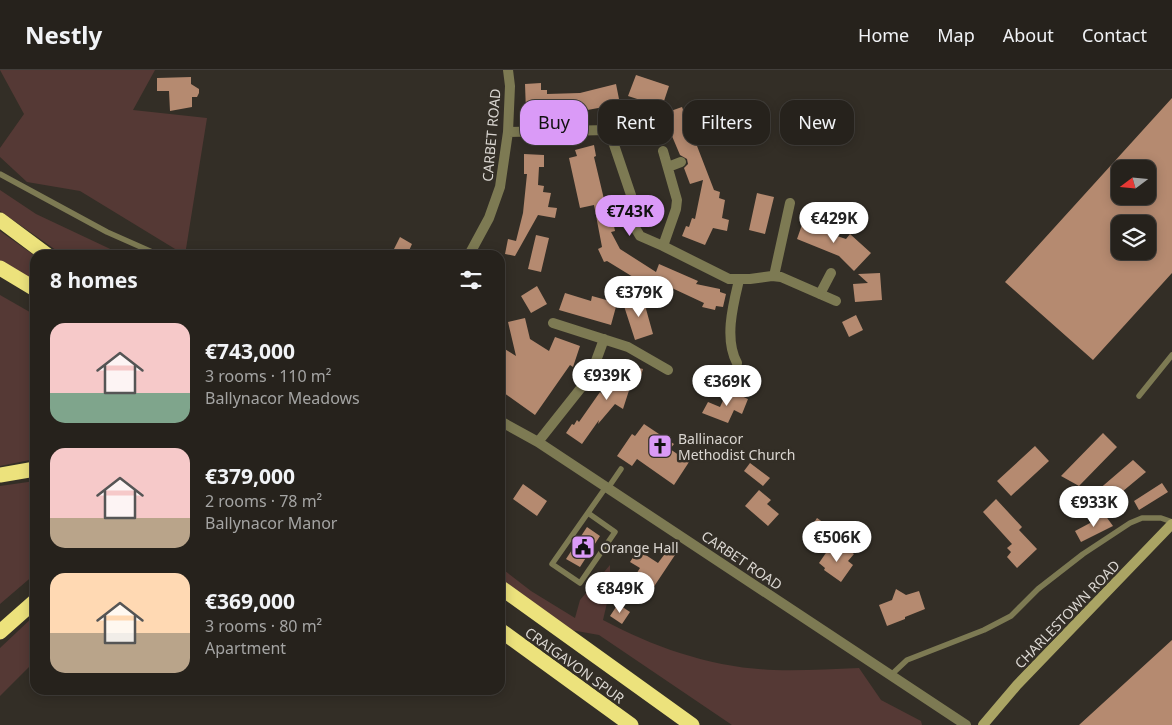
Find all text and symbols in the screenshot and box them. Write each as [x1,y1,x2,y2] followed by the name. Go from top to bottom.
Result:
[25,18,102,51] text: Nestly
[858,23,909,47] text: Home
[937,23,975,47] text: Map
[1003,23,1054,47] text: About
[1082,23,1147,47] text: Contact
[477,88,505,182] street label: CARBET ROAD
[520,100,588,145] chip: Buy
[598,100,673,145] chip: Rent
[683,100,770,145] chip: Filters
[780,100,854,145] chip: New
[1111,160,1156,205] north arrow
[1111,160,1156,260] map controls
[595,194,665,237] pin: €743K
[606,200,654,222] text: €743K
[799,202,869,244] pin: €429K
[810,207,858,229] text: €429K
[1111,215,1156,260] button: layers
[50,266,138,294] text: 8 homes
[457,266,485,294] icon: filters
[604,276,674,318] pin: €379K
[615,281,663,303] text: €379K
[205,337,295,365] text: €743,000
[90,343,150,403] icon: home
[572,358,642,401] pin: €939K
[583,364,631,386] text: €939K
[692,364,762,407] pin: €369K
[205,365,331,387] text: 3 rooms · 110 m²
[703,370,751,392] text: €369K
[205,387,360,409] text: Ballynacor Meadows
[678,429,795,464] place label: Ballinacor Methodist Church
[647,433,673,459] church icon: Ballinacor Methodist Church
[205,462,295,490] text: €379,000
[90,468,150,528] icon: home
[1059,486,1129,528] pin: €933K
[205,490,322,512] text: 2 rooms · 78 m²
[1070,491,1118,513] text: €933K
[205,512,337,534] text: Ballynacor Manor
[802,520,872,563] pin: €506K
[698,526,786,594] street label: CARBET ROAD
[813,526,861,548] text: €506K
[570,534,596,560] public building icon: Orange Hall
[600,538,679,557] place label: Orange Hall
[1010,556,1124,672] street label: CHARLESTOWN ROAD
[585,572,655,614] pin: €849K
[596,577,644,599] text: €849K
[205,587,295,615] text: €369,000
[90,593,150,653] icon: home
[205,615,322,637] text: 3 rooms · 80 m²
[522,623,629,708] street label: CRAIGAVON SPUR
[205,637,286,659] text: Apartment

